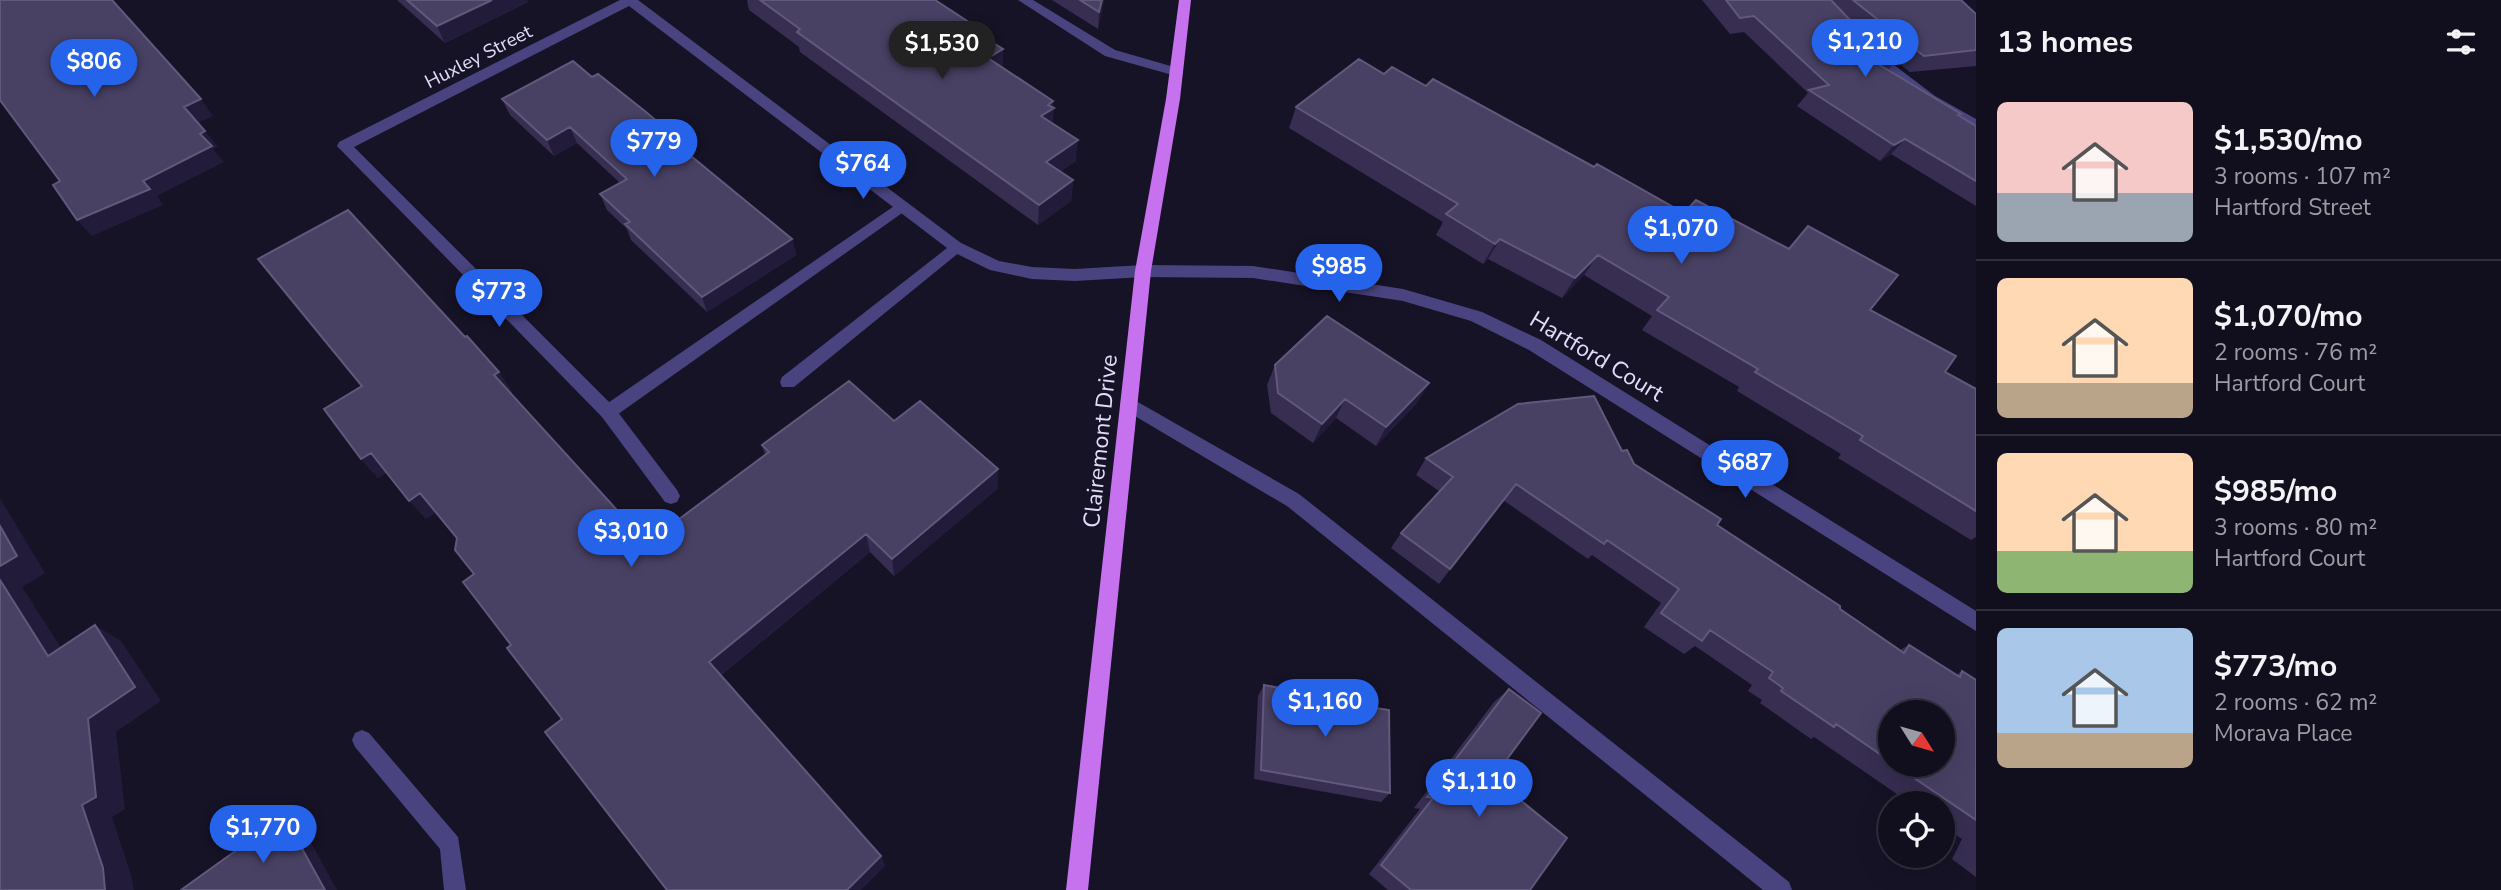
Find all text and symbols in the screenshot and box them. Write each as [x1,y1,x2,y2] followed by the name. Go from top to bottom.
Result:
[420,19,537,95] street label: Huxley Street
[1808,20,1922,79] pin: $1,210
[885,22,999,81] pin: $1,530
[1997,22,2133,63] text: 13 homes
[2442,23,2480,61] icon: filters
[1828,26,1902,57] text: $1,210
[905,28,979,59] text: $1,530
[53,40,135,99] pin: $806
[66,46,122,77] text: $806
[613,120,695,179] pin: $779
[2214,120,2363,161] text: $1,530/mo
[626,126,682,157] text: $779
[2053,130,2137,214] icon: home
[822,142,904,201] pin: $764
[835,148,891,179] text: $764
[2214,161,2391,192] text: 3 rooms · 107 m²
[2214,192,2371,223] text: Hartford Street
[1624,206,1738,266] pin: $1,070
[1644,213,1718,244] text: $1,070
[1298,244,1380,304] pin: $985
[1311,251,1367,282] text: $985
[458,270,540,329] pin: $773
[471,276,527,307] text: $773
[2214,296,2363,337] text: $1,070/mo
[1524,304,1670,409] street label: Hartford Court
[2053,306,2137,390] icon: home
[2214,337,2377,368] text: 2 rooms · 76 m²
[1076,353,1125,529] street label: Clairemont Drive
[2214,368,2365,399] text: Hartford Court
[1704,440,1786,500] pin: $687
[1717,447,1773,478] text: $687
[2214,471,2337,512] text: $985/mo
[2053,481,2137,565] icon: home
[574,510,688,569] pin: $3,010
[2214,512,2377,543] text: 3 rooms · 80 m²
[594,516,668,547] text: $3,010
[2214,543,2365,574] text: Hartford Court
[2214,646,2337,687] text: $773/mo
[2053,656,2137,740] icon: home
[1268,680,1382,739] pin: $1,160
[1288,686,1362,717] text: $1,160
[2214,687,2377,718] text: 2 rooms · 62 m²
[1878,700,1955,777] north arrow
[1878,700,1955,868] map controls
[2214,718,2353,749] text: Morava Place
[1422,760,1536,819] pin: $1,110
[1442,766,1516,797] text: $1,110
[1878,791,1955,868] button: locate
[206,806,320,865] pin: $1,770
[226,812,300,843] text: $1,770

